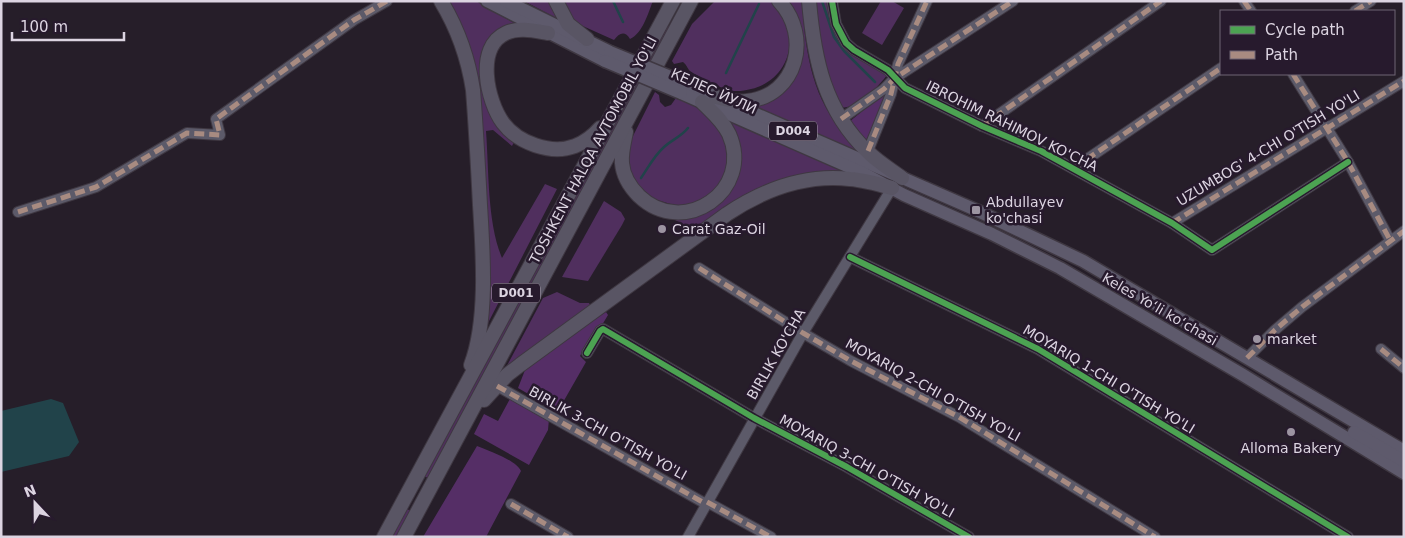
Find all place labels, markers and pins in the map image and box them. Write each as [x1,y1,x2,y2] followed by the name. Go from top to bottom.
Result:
[986,194,1064,226] place label: Abdullayev ko'chasi
[970,204,982,216] marker: Abdullayev ko'chasi
[672,221,766,237] place label: Carat Gaz-Oil
[656,223,668,235] marker: Carat Gaz-Oil
[1267,331,1317,347] place label: market
[1251,333,1263,345] marker: market
[1285,426,1297,438] marker: Alloma Bakery
[1240,440,1342,456] place label: Alloma Bakery

